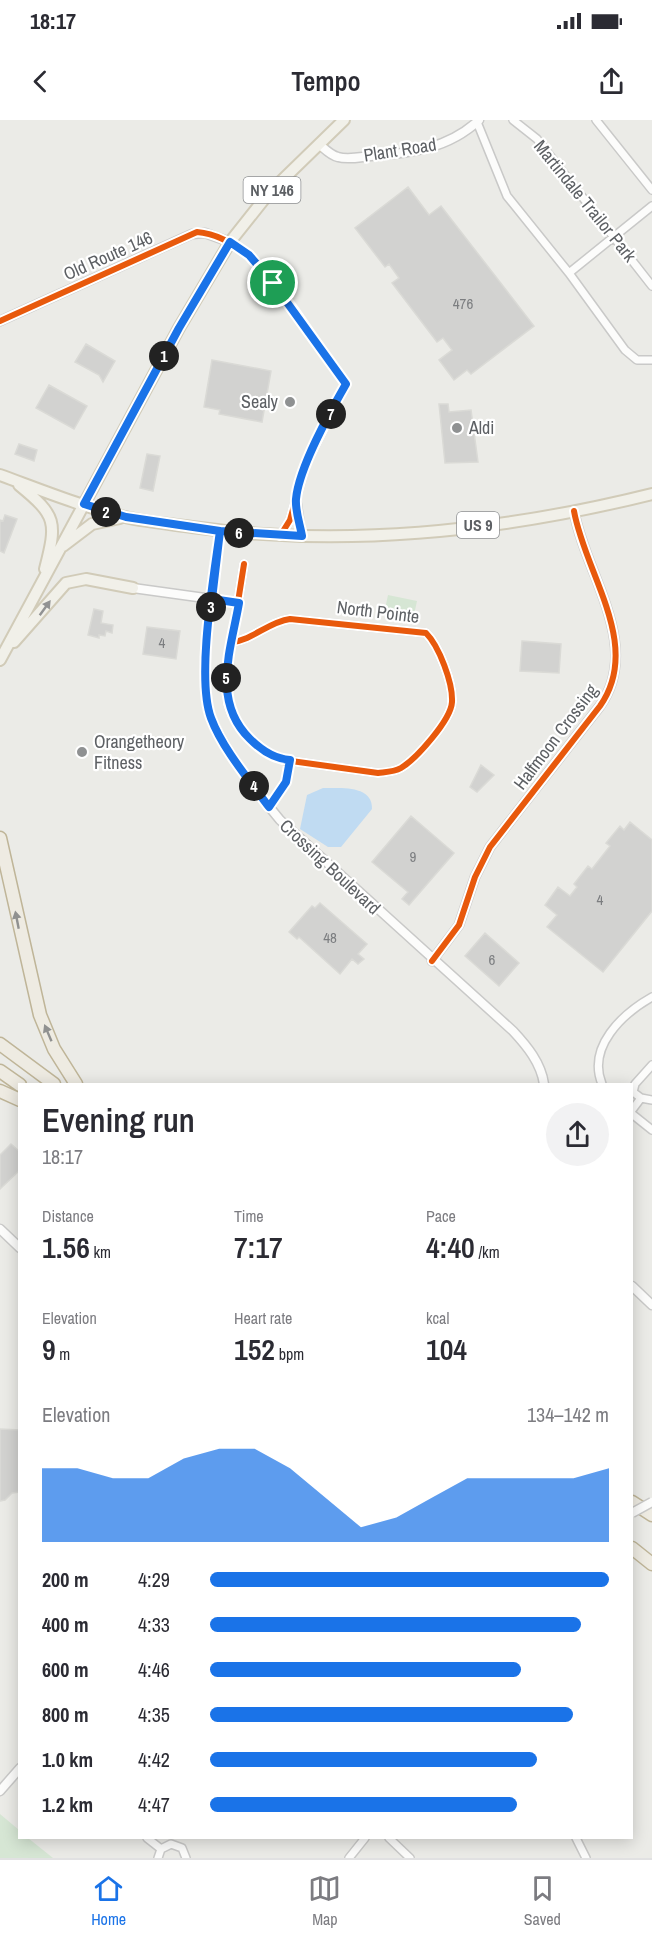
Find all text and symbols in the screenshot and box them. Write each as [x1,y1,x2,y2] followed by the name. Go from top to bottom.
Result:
[30,6,76,36] text: 18:17
[291,63,361,99] text: Tempo
[24,65,57,98] icon: back
[595,65,628,98] icon: share
[362,131,438,168] street label: Plant Road
[528,134,643,267] street label: Martindale Trailor Park
[244,177,300,203] road number: NY 146
[59,225,156,286] street label: Old Route 146
[247,257,298,308] pin
[256,266,289,299] icon: arrive
[453,293,473,314] house number: 476
[149,341,179,371] pin: 1
[160,345,168,367] text: 1
[241,389,279,414] place label: Sealy
[283,395,297,409] marker: Sealy
[316,399,346,429] pin: 7
[327,403,335,425] text: 7
[468,415,494,440] place label: Aldi
[450,421,464,435] marker: Aldi
[91,497,121,527] pin: 2
[102,501,110,523] text: 2
[457,512,499,538] road number: US 9
[224,518,254,548] pin: 6
[235,522,243,544] text: 6
[196,592,226,622] pin: 3
[335,594,421,629] street label: North Pointe
[207,596,215,618] text: 3
[39,600,51,616] one-way arrow
[159,632,166,653] house number: 4
[211,663,241,693] pin: 5
[222,667,230,689] text: 5
[508,678,604,795] street label: Halfmoon Crossing
[94,729,185,775] place label: Orangetheory Fitness
[75,745,89,759] marker: Orangetheory Fitness
[239,771,269,801] pin: 4
[250,775,258,797] text: 4
[274,813,386,920] street label: Crossing Boulevard
[410,846,417,867] house number: 9
[597,889,604,910] house number: 4
[12,910,21,929] one-way arrow
[323,927,337,948] house number: 48
[489,949,496,970] house number: 6
[43,1024,53,1042] one-way arrow
[42,1098,195,1142] text: Evening run
[546,1103,609,1166] button: share
[42,1143,83,1170] text: 18:17
[42,1205,94,1227] text: Distance
[234,1205,264,1227] text: Time
[426,1205,456,1227] text: Pace
[42,1227,90,1267] text: 1.56
[234,1227,283,1267] text: 7:17
[426,1227,475,1267] text: 4:40
[90,1241,111,1263] text: km
[475,1241,500,1263] text: /km
[42,1307,97,1329] text: Elevation
[234,1307,292,1329] text: Heart rate
[426,1307,449,1329] text: kcal
[42,1329,56,1369] text: 9
[234,1329,275,1369] text: 152
[426,1329,467,1369] text: 104
[56,1343,70,1365] text: m
[275,1343,304,1365] text: bpm
[42,1401,110,1428] text: Elevation
[527,1401,609,1428] text: 134–142 m
[42,1566,89,1593] text: 200 m
[138,1566,170,1593] text: 4:29
[42,1611,89,1638] text: 400 m
[138,1611,170,1638] text: 4:33
[42,1656,89,1683] text: 600 m
[138,1656,170,1683] text: 4:46
[42,1701,89,1728] text: 800 m
[138,1701,170,1728] text: 4:35
[42,1746,93,1773] text: 1.0 km
[138,1746,170,1773] text: 4:42
[42,1791,93,1818] text: 1.2 km
[138,1791,170,1818] text: 4:47
[91,1872,126,1930] tab: Home
[308,1872,341,1930] tab: Map
[524,1872,561,1930] tab: Saved

